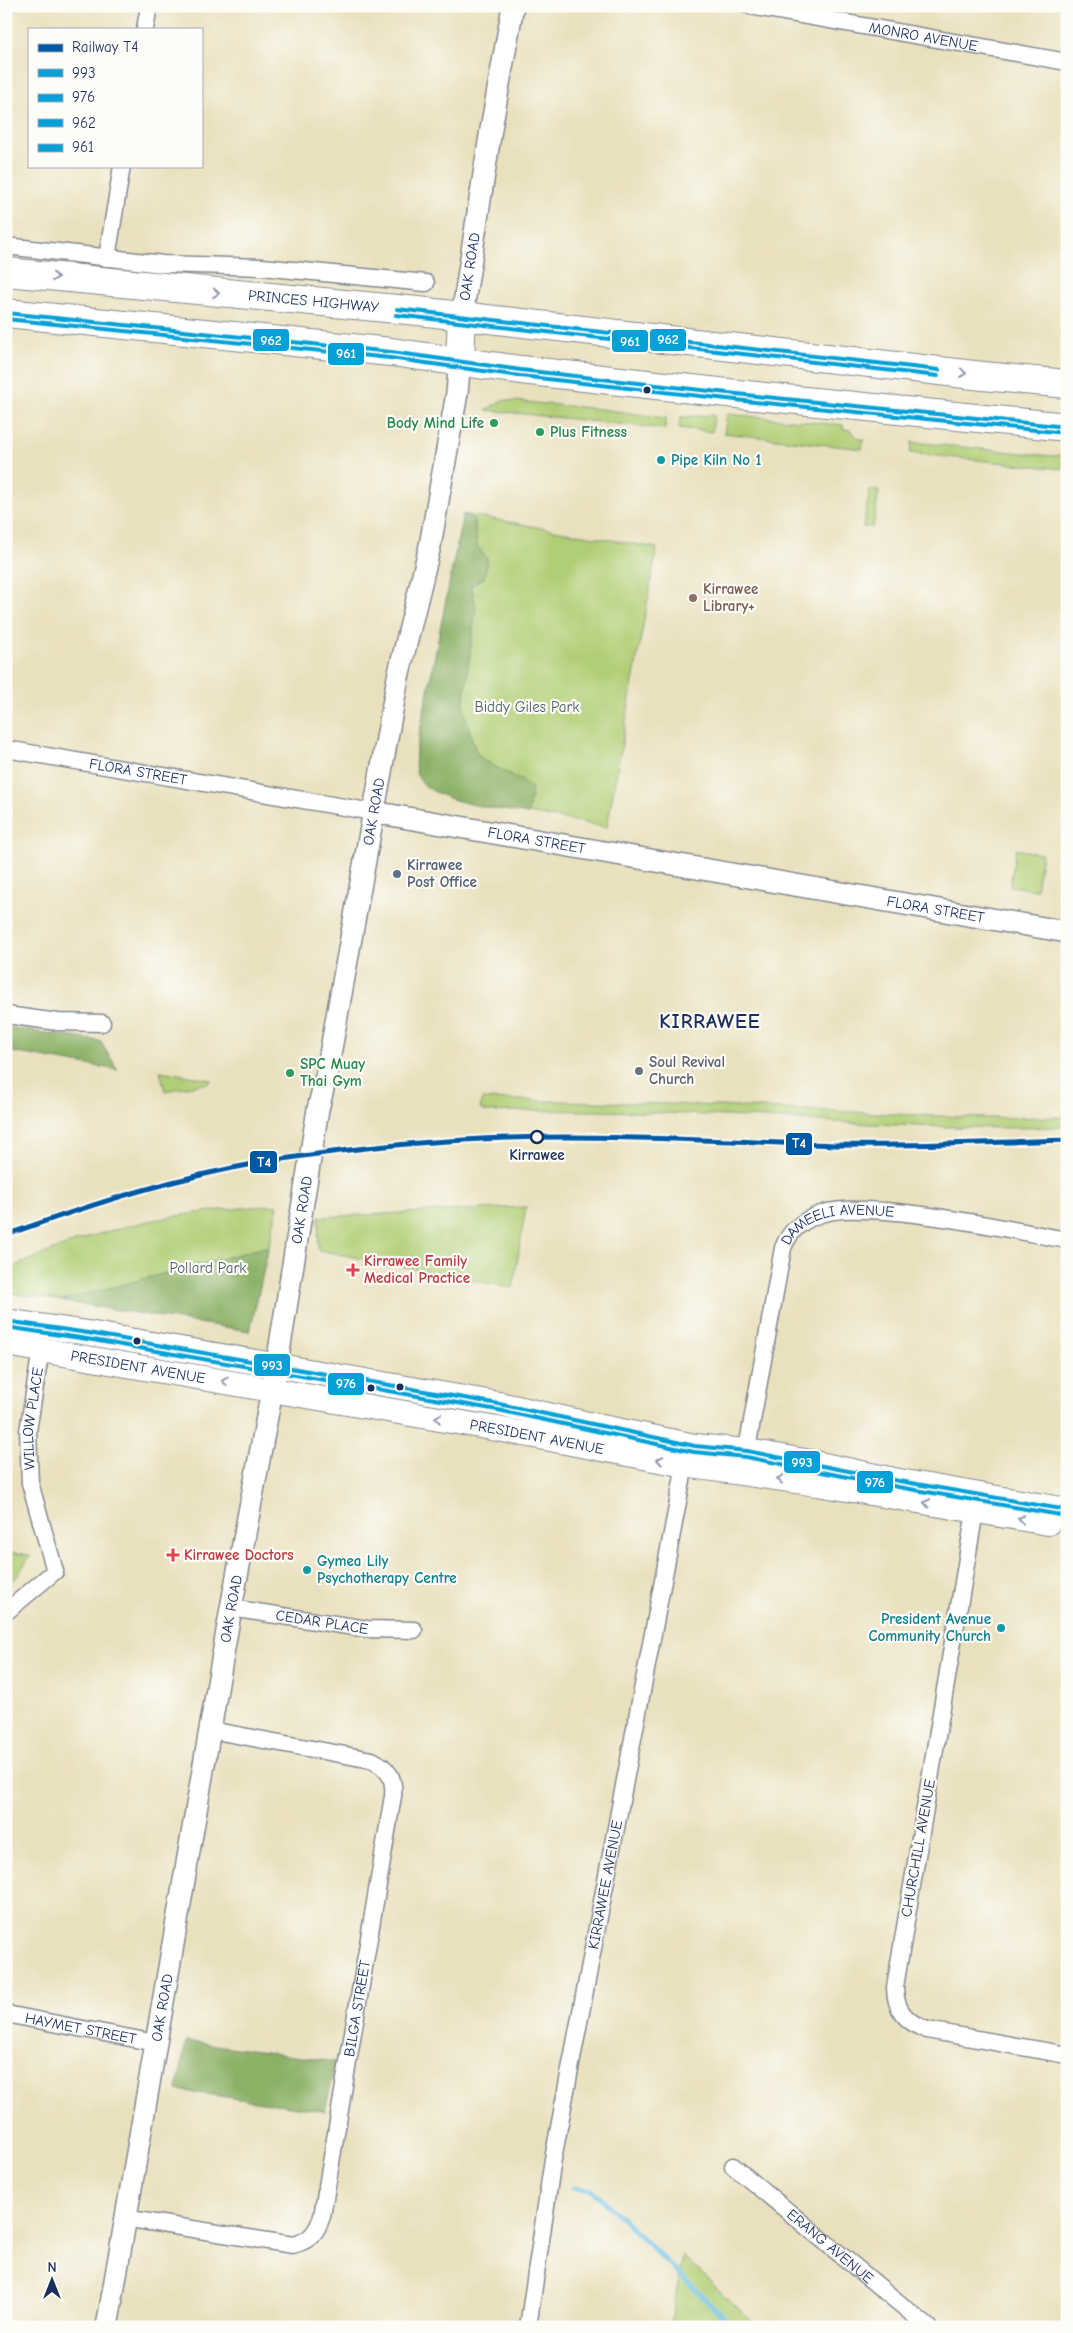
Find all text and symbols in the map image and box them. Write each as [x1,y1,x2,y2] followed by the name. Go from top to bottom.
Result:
[868,18,979,55] street label: MONRO AVENUE
[28,28,202,168] legend
[72,38,138,56] text: Railway T4
[72,64,96,82] text: 993
[72,88,95,106] text: 976
[72,114,96,132] text: 962
[72,138,94,156] text: 961
[456,231,484,302] street label: OAK ROAD
[51,272,59,283] one-way arrow
[247,286,380,316] street label: PRINCES HIGHWAY
[213,287,221,298] one-way arrow
[252,328,290,352] line badge: 962
[649,328,687,352] line badge: 962
[611,329,649,353] line badge: 961
[657,331,679,348] text: 962
[260,332,282,349] text: 962
[620,333,640,350] text: 961
[327,342,365,366] line badge: 961
[336,345,356,362] text: 961
[958,368,967,378] one-way arrow
[642,385,652,395] unlabelled marker
[387,414,484,432] place label: Body Mind Life
[488,417,500,429] marker: Body Mind Life
[550,423,627,441] place label: Plus Fitness
[534,426,546,438] marker: Plus Fitness
[671,451,761,469] place label: Pipe Kiln No 1
[655,454,667,466] marker: Pipe Kiln No 1
[703,580,758,615] place label: Kirrawee Library+
[687,592,699,604] marker: Kirrawee Library+
[474,698,580,716] park label: Biddy Giles Park
[88,754,189,789] street label: FLORA STREET
[359,776,389,847] street label: OAK ROAD
[486,823,587,858] street label: FLORA STREET
[407,856,477,891] place label: Kirrawee Post Office
[391,868,403,880] marker: Kirrawee Post Office
[885,892,986,927] street label: FLORA STREET
[659,1010,761,1033] district label: KIRRAWEE
[649,1053,725,1088] place label: Soul Revival Church
[300,1055,365,1090] place label: SPC Muay Thai Gym
[633,1065,645,1077] marker: Soul Revival Church
[284,1067,296,1079] marker: SPC Muay Thai Gym
[530,1130,544,1144] marker: Kirrawee
[785,1132,813,1156] line badge: T4
[792,1135,806,1152] text: T4
[509,1146,565,1164] place label: Kirrawee
[249,1150,278,1174] line badge: T4
[257,1154,271,1171] text: T4
[287,1175,316,1245] street label: OAK ROAD
[777,1201,895,1248] street label: DAMEELI AVENUE
[364,1252,470,1287] place label: Kirrawee Family Medical Practice
[169,1259,247,1277] park label: Pollard Park
[346,1263,360,1277] marker: Kirrawee Family Medical Practice
[132,1336,142,1346] unlabelled marker
[69,1346,207,1387] street label: PRESIDENT AVENUE
[253,1353,291,1377] line badge: 993
[261,1357,283,1374] text: 993
[19,1366,47,1471] street label: WILLOW PLACE
[327,1372,365,1396] line badge: 976
[336,1375,356,1392] text: 976
[220,1377,229,1387] one-way arrow
[395,1382,405,1392] unlabelled marker
[366,1383,376,1393] unlabelled marker
[433,1414,442,1424] one-way arrow
[468,1415,606,1458] street label: PRESIDENT AVENUE
[783,1450,821,1474] line badge: 993
[791,1454,813,1471] text: 993
[656,1455,665,1465] one-way arrow
[856,1470,894,1494] line badge: 976
[775,1474,783,1485] one-way arrow
[865,1474,885,1491] text: 976
[922,1499,931,1509] one-way arrow
[1016,1514,1024,1525] one-way arrow
[184,1546,294,1564] place label: Kirrawee Doctors
[166,1548,180,1562] marker: Kirrawee Doctors
[317,1552,457,1587] place label: Gymea Lily Psychotherapy Centre
[301,1564,313,1576] marker: Gymea Lily Psychotherapy Centre
[216,1573,246,1644] street label: OAK ROAD
[274,1606,369,1638] street label: CEDAR PLACE
[868,1610,991,1645] place label: President Avenue Community Church
[995,1622,1007,1634] marker: President Avenue Community Church
[897,1778,939,1918] street label: CHURCHILL AVENUE
[584,1819,626,1951] street label: KIRRAWEE AVENUE
[340,1959,374,2058] street label: BILGA STREET
[147,1972,177,2043] street label: OAK ROAD
[23,2009,138,2048] street label: HAYMET STREET
[783,2205,877,2287] street label: ERANG AVENUE
[28,2256,78,2306] north arrow
[47,2259,57,2276] text: N

